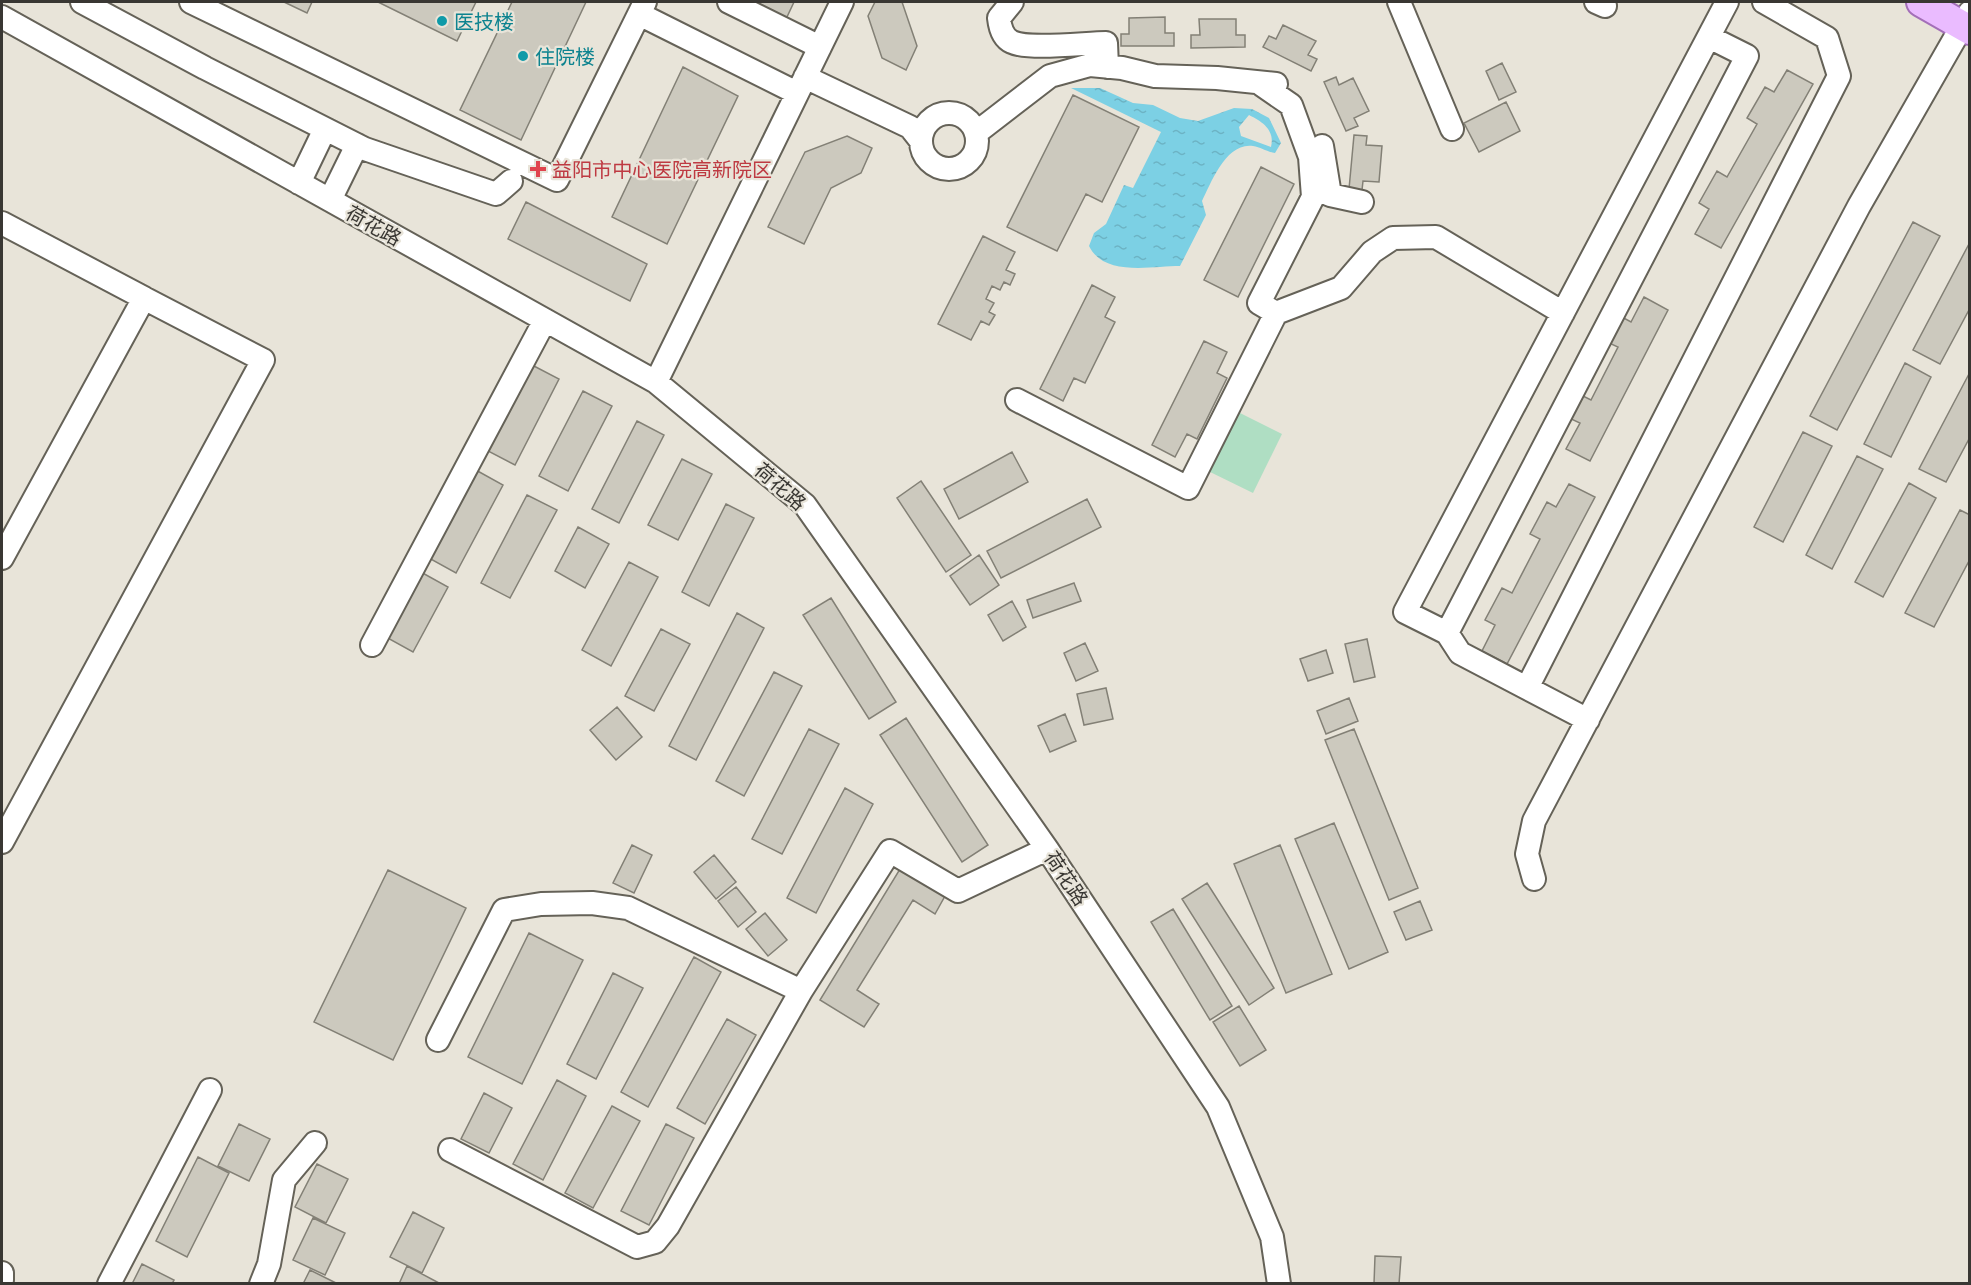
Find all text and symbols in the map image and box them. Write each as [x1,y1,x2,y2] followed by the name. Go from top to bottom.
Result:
[454,9,514,33] place label: 医技楼
[435,14,449,28] marker: 医技楼
[535,44,595,68] place label: 住院楼
[516,49,530,63] marker: 住院楼
[552,157,772,181] place label: 益阳市中心医院高新院区
[529,160,547,178] marker: 益阳市中心医院高新院区
[342,200,406,250] street label: 荷花路
[750,457,812,515] street label: 荷花路
[1040,846,1094,910] street label: 荷花路

